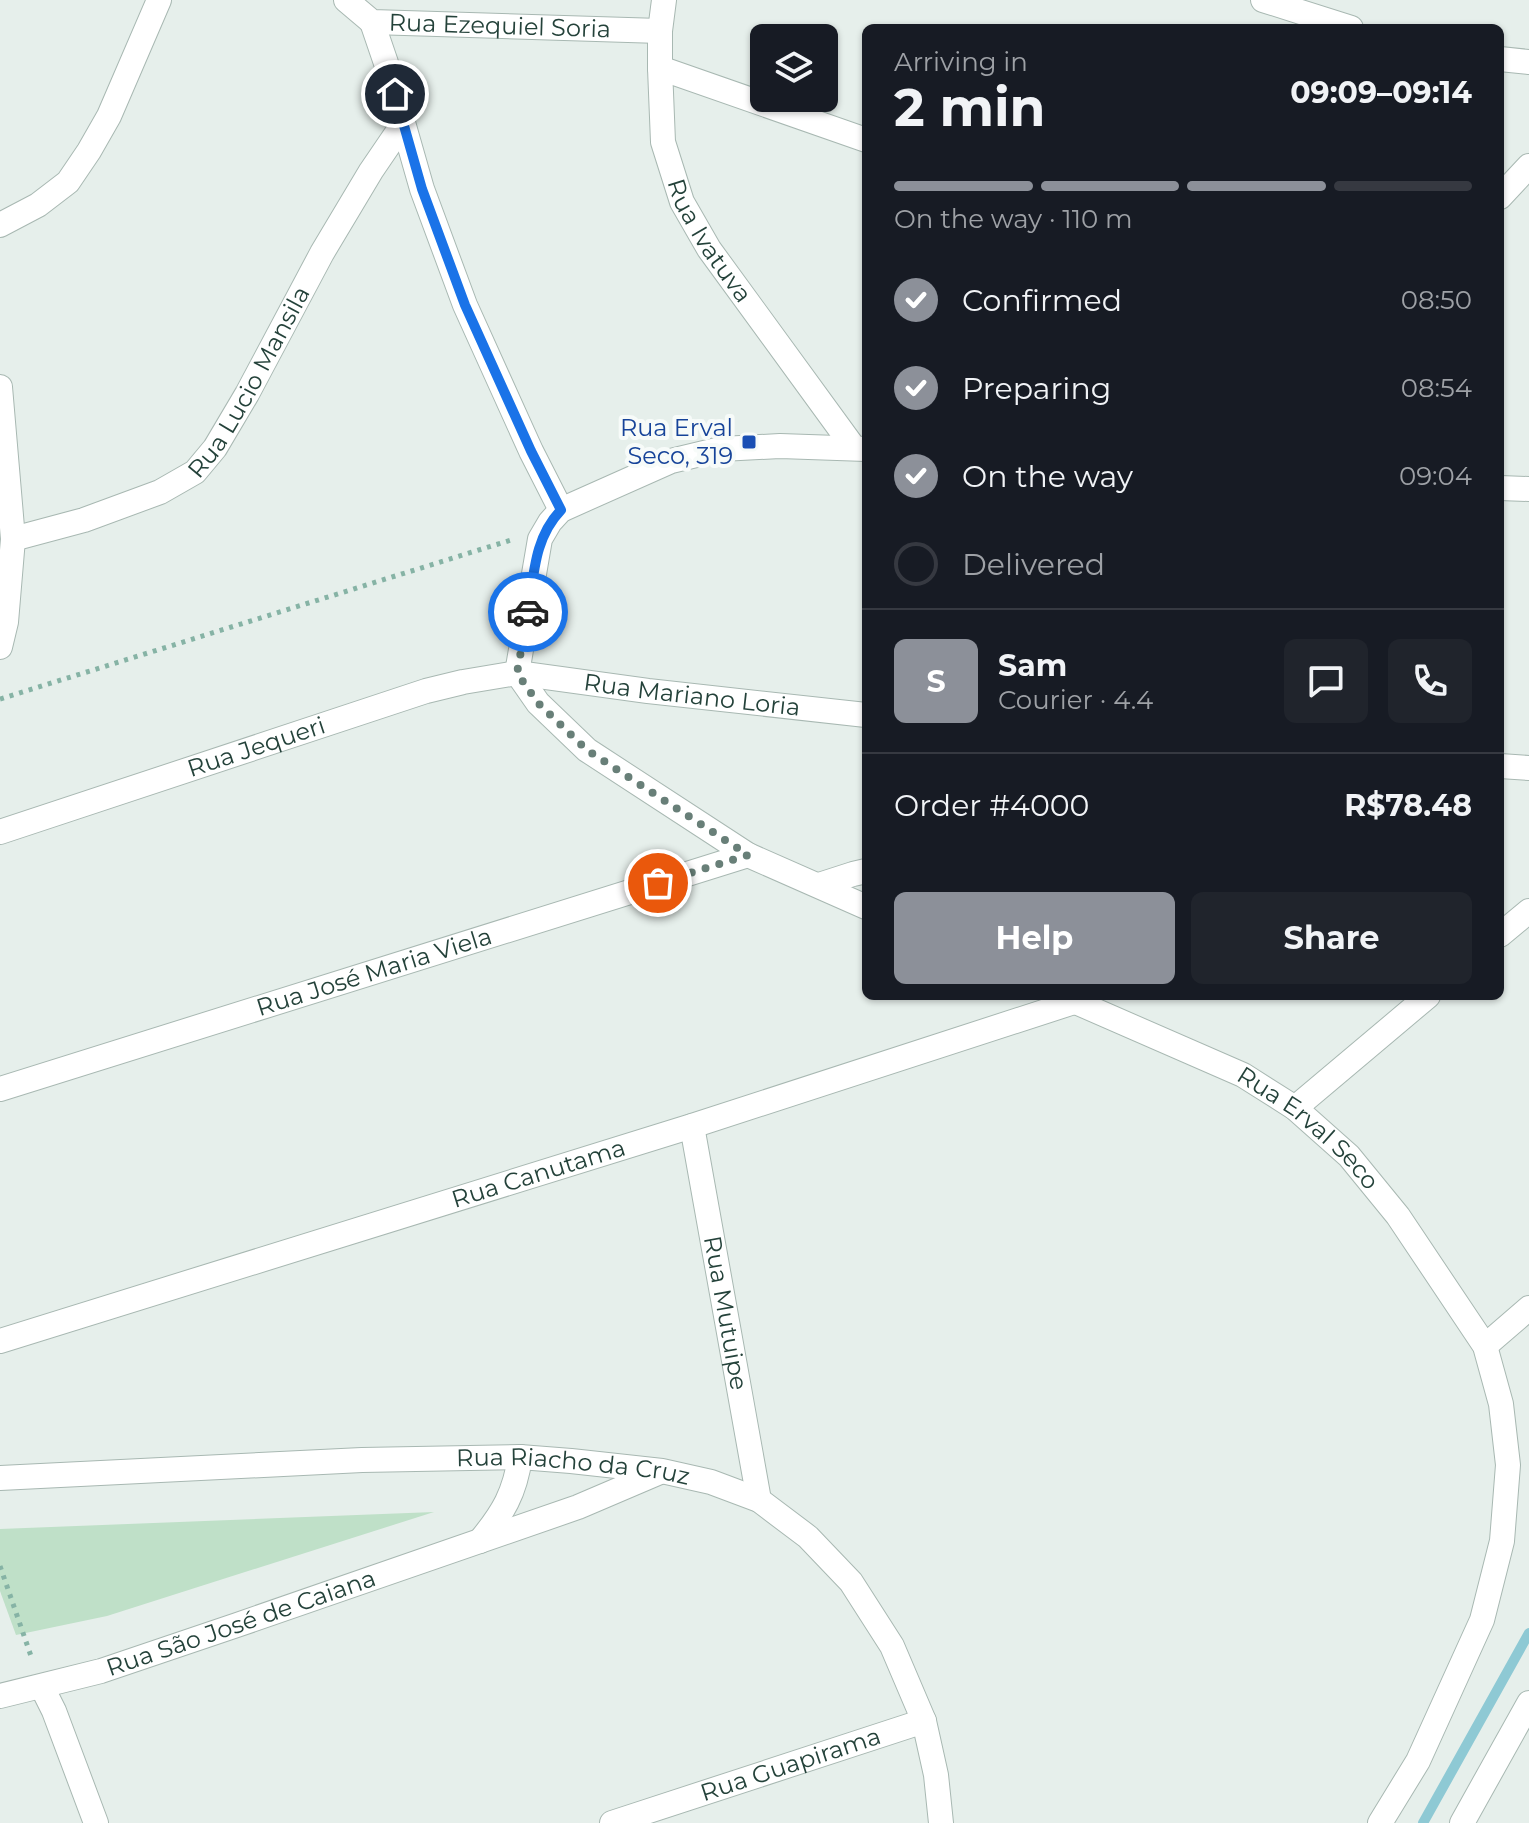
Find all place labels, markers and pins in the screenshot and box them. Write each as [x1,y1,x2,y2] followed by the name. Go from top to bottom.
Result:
[361,60,429,128] pin
[620,413,733,470] place label: Rua Erval Seco, 319
[740,433,758,451] marker: Rua Erval Seco, 319
[624,849,692,917] pin

